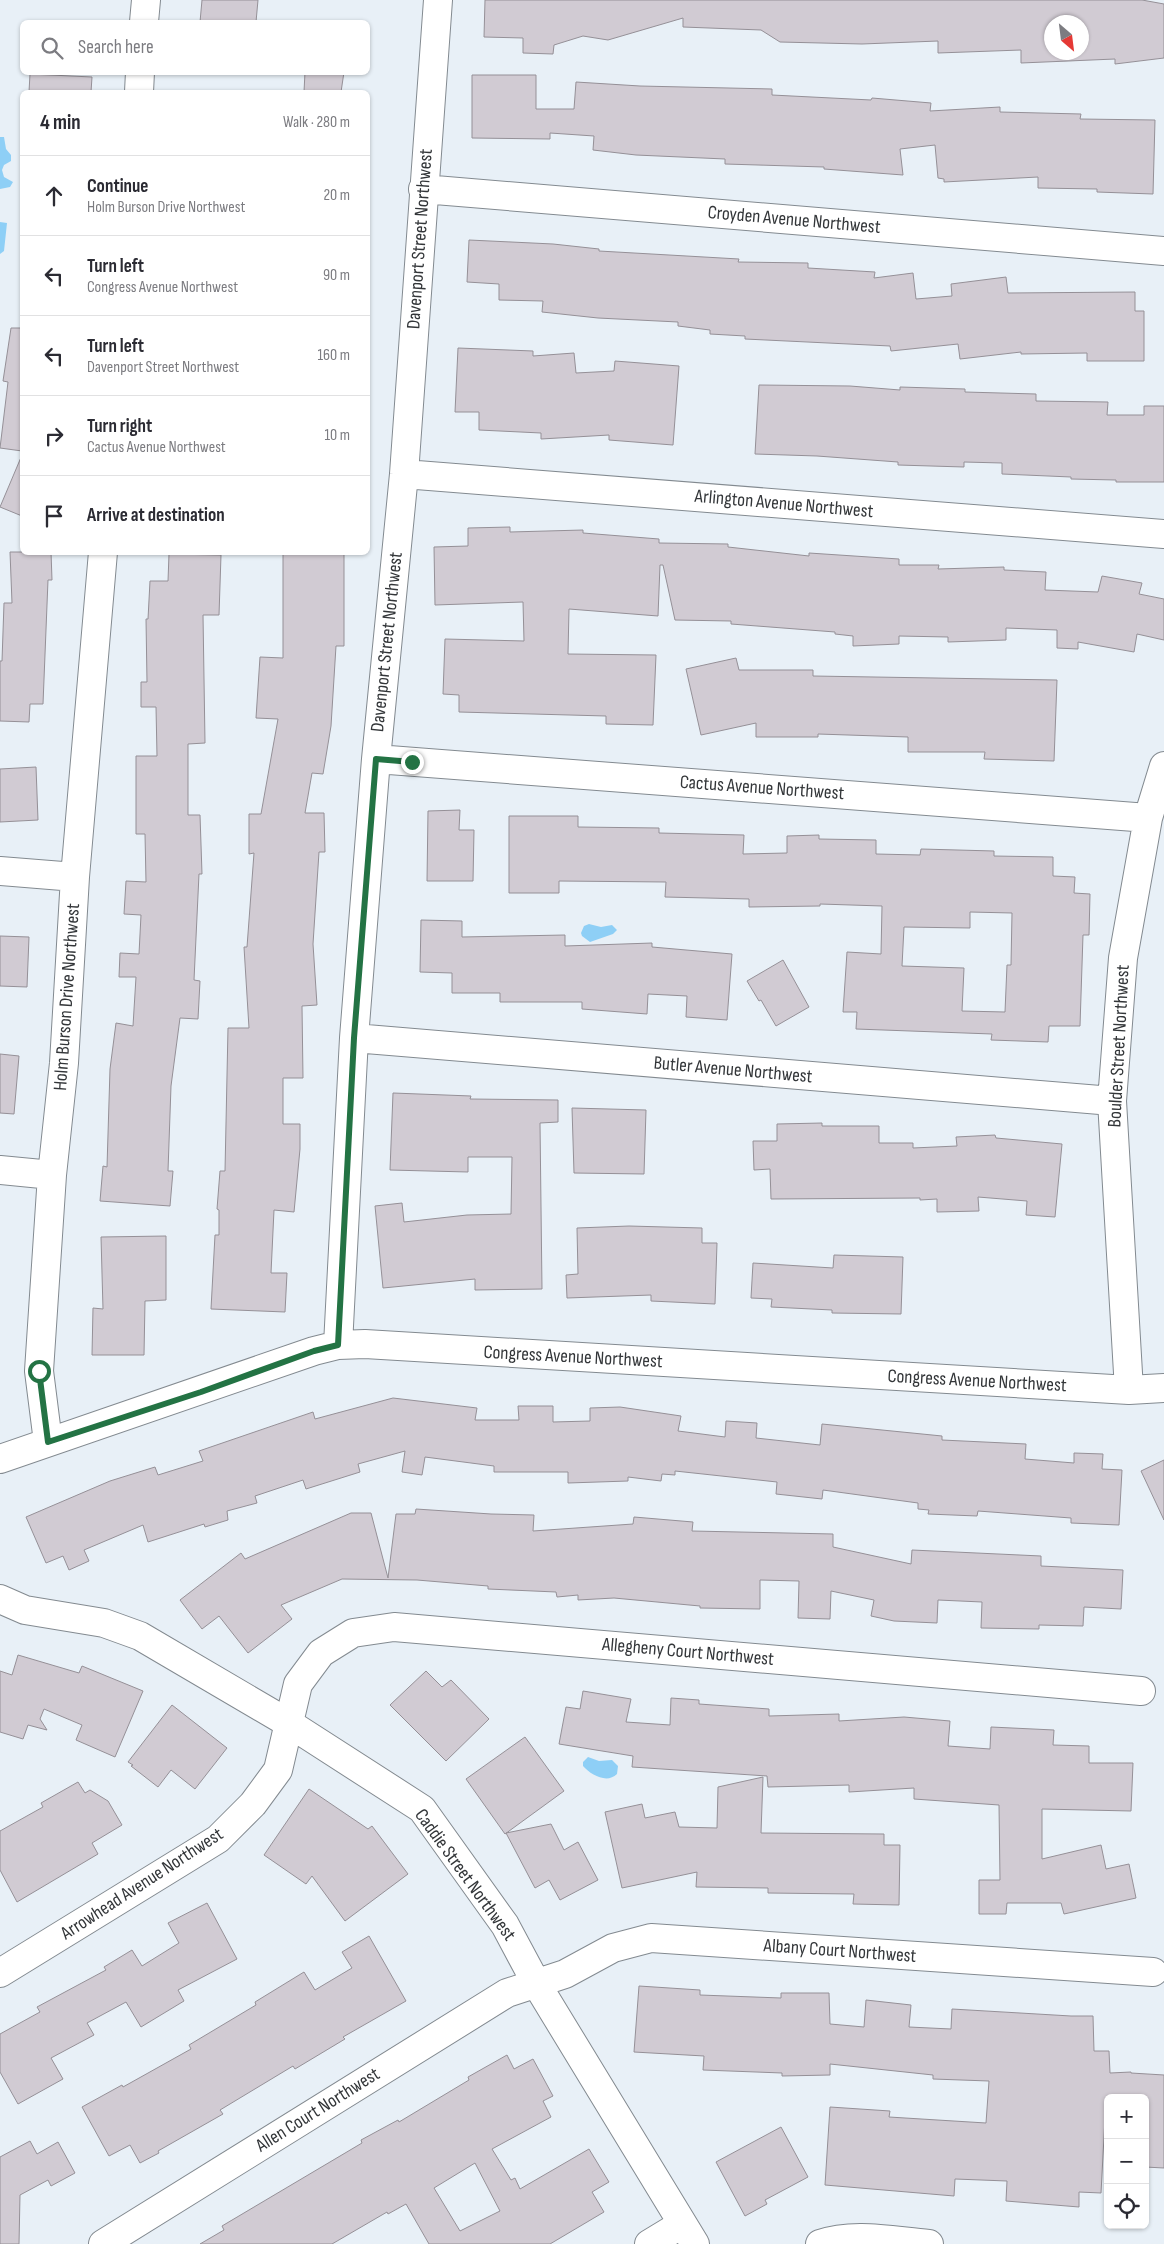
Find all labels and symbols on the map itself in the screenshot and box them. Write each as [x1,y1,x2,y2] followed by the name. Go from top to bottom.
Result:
[1044,15,1089,60] north arrow
[402,148,438,330] street label: Davenport Street Northwest
[707,201,882,239] street label: Croyden Avenue Northwest
[693,485,874,523] street label: Arlington Avenue Northwest
[366,551,408,733] street label: Davenport Street Northwest
[401,751,424,774] route end
[679,771,845,805] street label: Cactus Avenue Northwest
[49,902,85,1092] street label: Holm Burson Drive Northwest
[1103,964,1135,1128] street label: Boulder Street Northwest
[653,1052,814,1088] street label: Butler Avenue Northwest
[483,1341,663,1373] street label: Congress Avenue Northwest
[28,1360,51,1383] route start
[887,1365,1067,1397] street label: Congress Avenue Northwest
[600,1633,775,1671] street label: Allegheny Court Northwest
[409,1805,521,1946] street label: Caddie Street Northwest
[56,1823,228,1946] street label: Arrowhead Avenue Northwest
[762,1934,917,1968] street label: Albany Court Northwest
[251,2063,384,2158] street label: Allen Court Northwest

